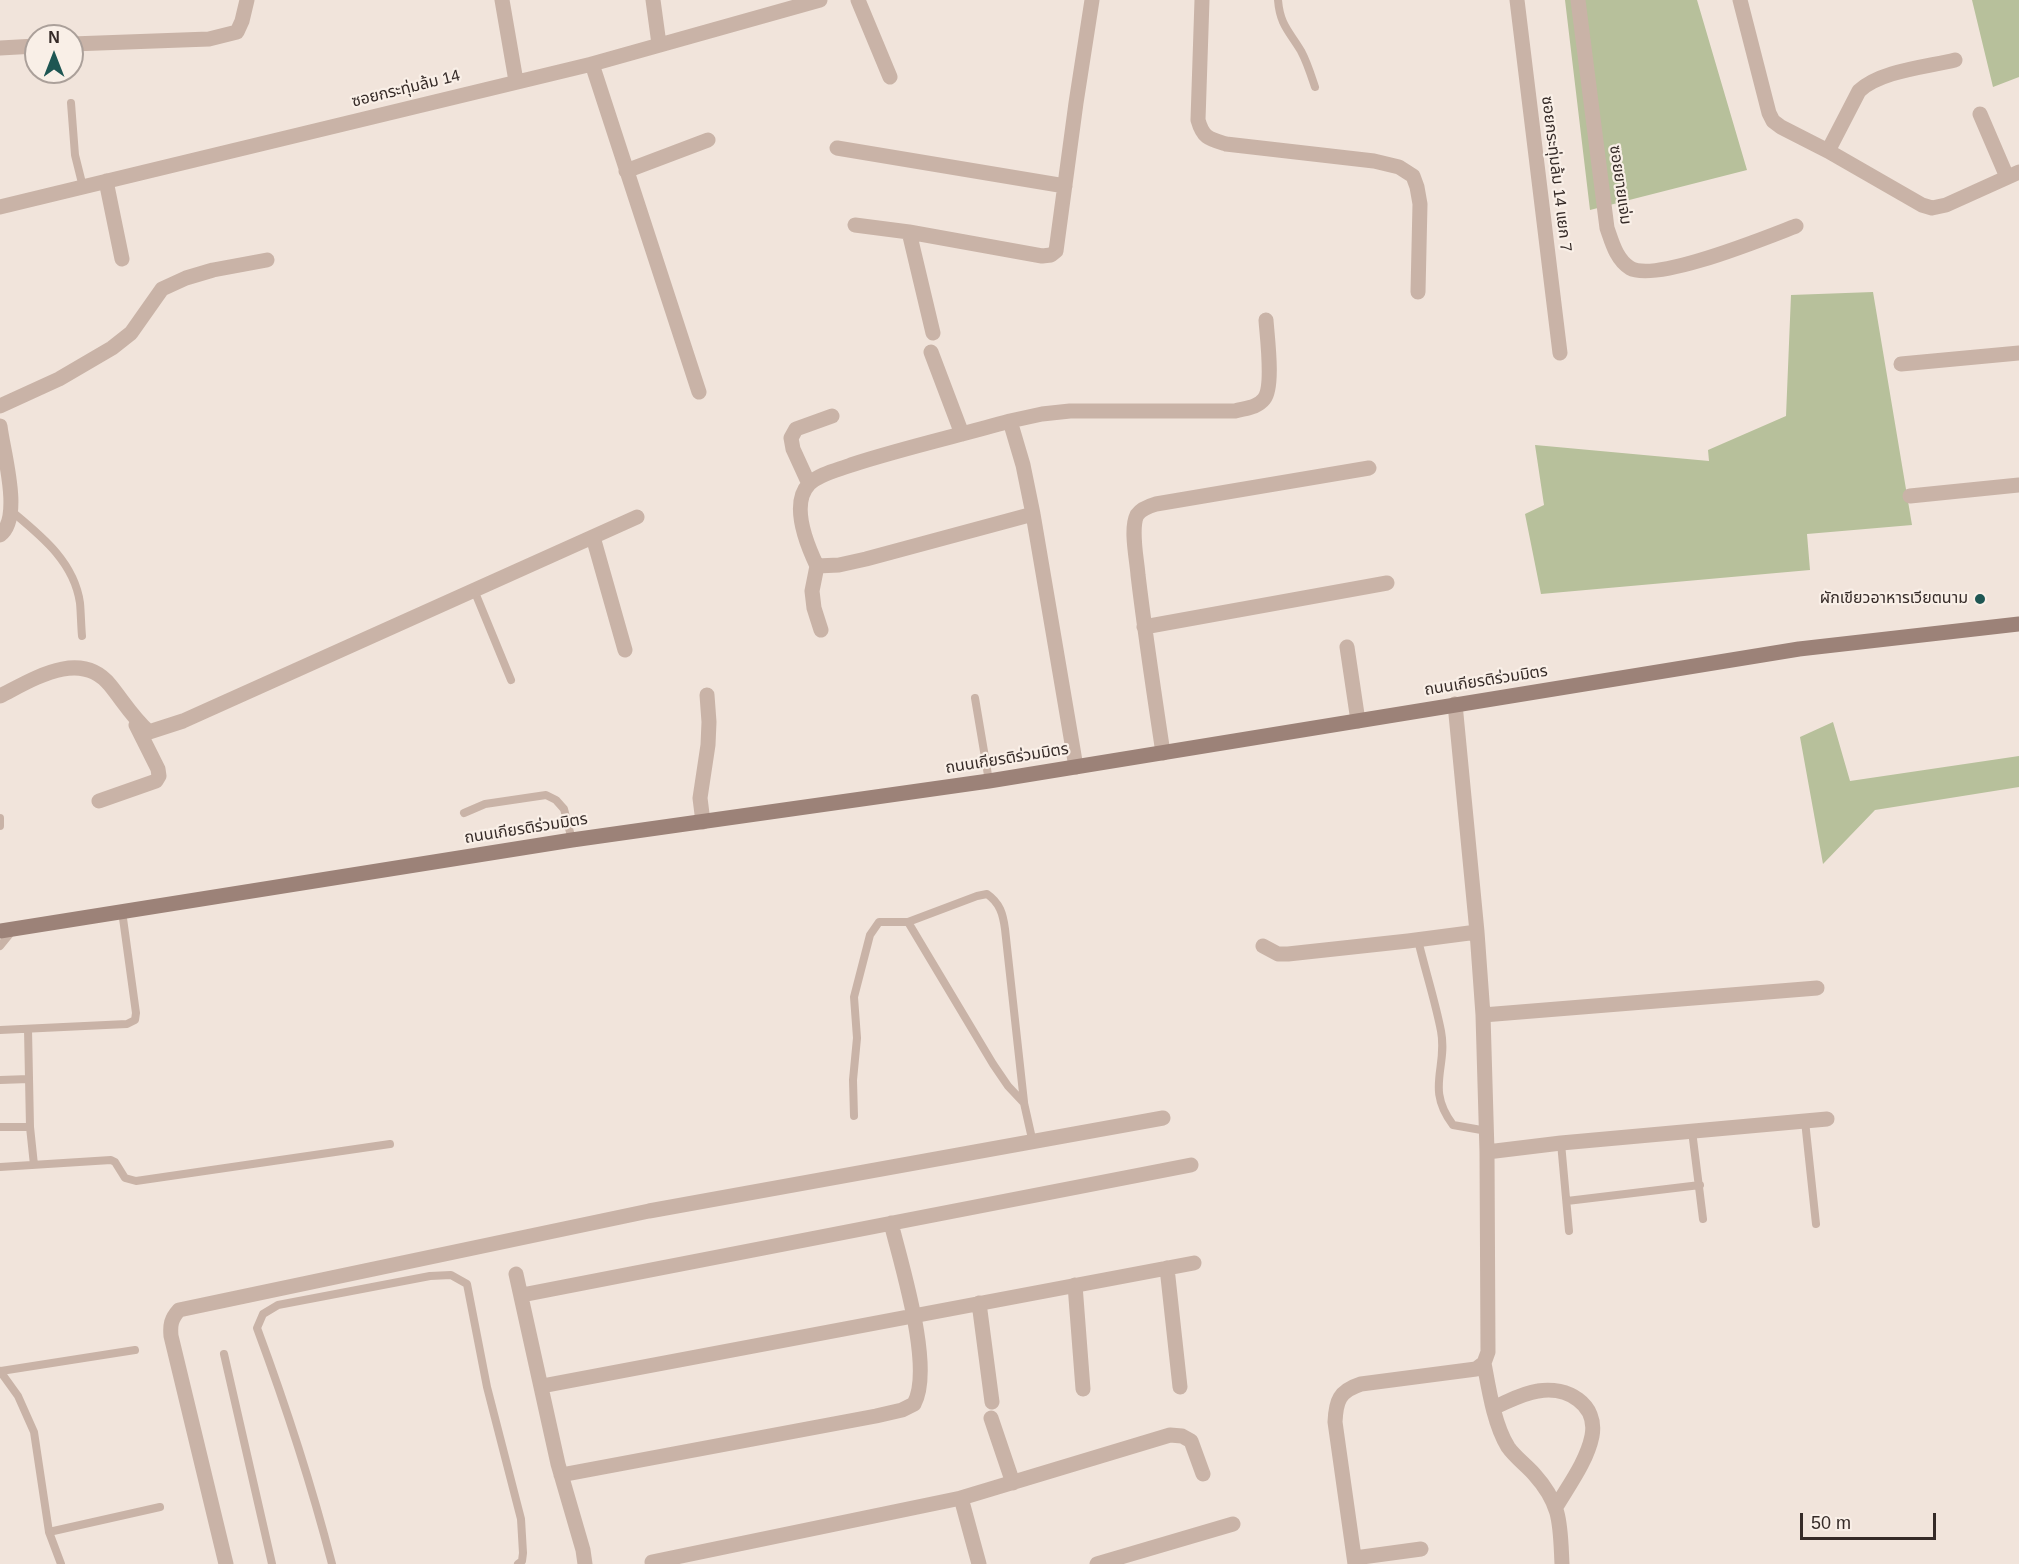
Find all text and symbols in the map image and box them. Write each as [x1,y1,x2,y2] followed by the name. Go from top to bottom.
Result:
[24,24,84,84] north arrow
[48,29,60,46] text: N
[350,66,462,112] street label: ซอยกระทุ่มล้ม 14
[1537,95,1575,253] street label: ซอยกระทุ่มล้ม 14 แยก 7
[1605,144,1635,226] street label: ซอยยายแจ่ม
[1820,589,1968,609] place label: ผักเขียวอาหารเวียตนาม
[1973,592,1987,606] marker: ผักเขียวอาหารเวียตนาม
[1423,662,1549,700] street label: ถนนเกียรติร่วมมิตร
[944,740,1070,778] street label: ถนนเกียรติร่วมมิตร
[463,810,589,848] street label: ถนนเกียรติร่วมมิตร
[1803,1501,1940,1539] scale bar
[1811,1513,1851,1533] text: 50 m

